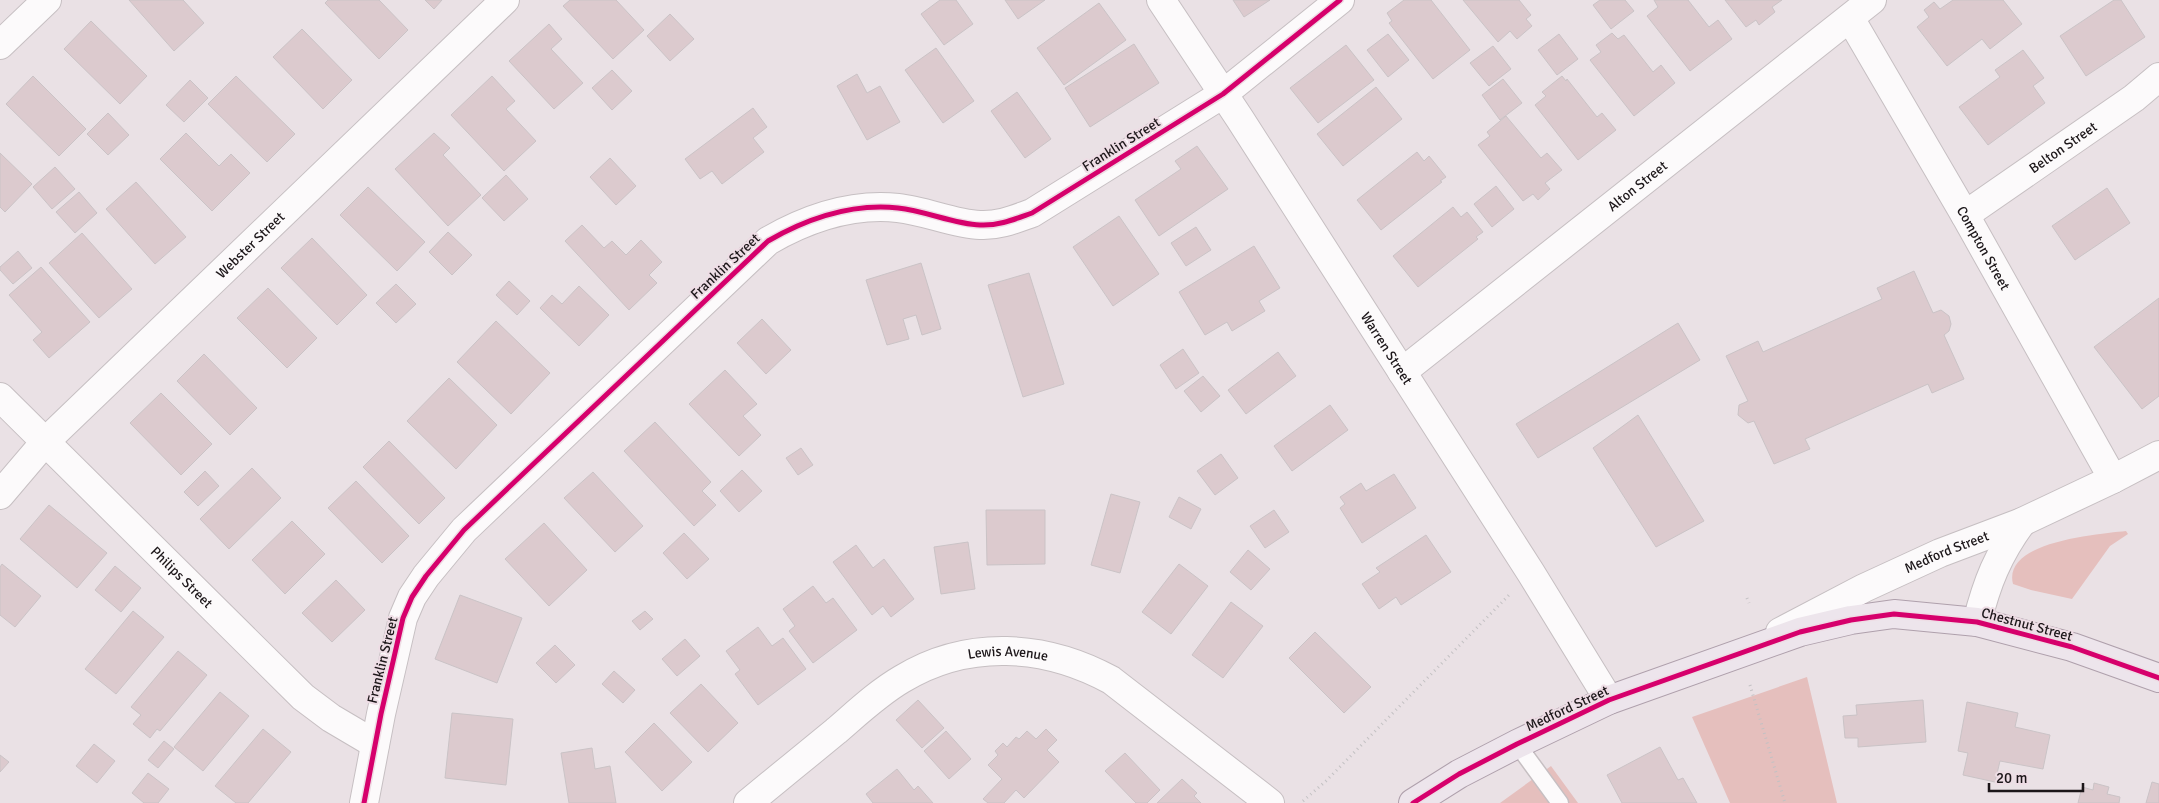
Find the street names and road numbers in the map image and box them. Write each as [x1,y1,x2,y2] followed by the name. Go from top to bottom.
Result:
[1079,114,1163,175] street label: Franklin Street
[2026,118,2100,177] street label: Belton Street
[1604,157,1671,215] street label: Alton Street
[1953,203,2013,293] street label: Compton Street
[213,208,288,282] street label: Webster Street
[687,230,764,303] street label: Franklin Street
[1357,309,1416,388] street label: Warren Street
[1902,527,1991,577] street label: Medford Street
[147,543,216,612] street label: Philips Street
[1979,604,2074,645] street label: Chestnut Street
[364,615,401,705] street label: Franklin Street
[966,643,1050,665] street label: Lewis Avenue
[1523,682,1611,735] street label: Medford Street

